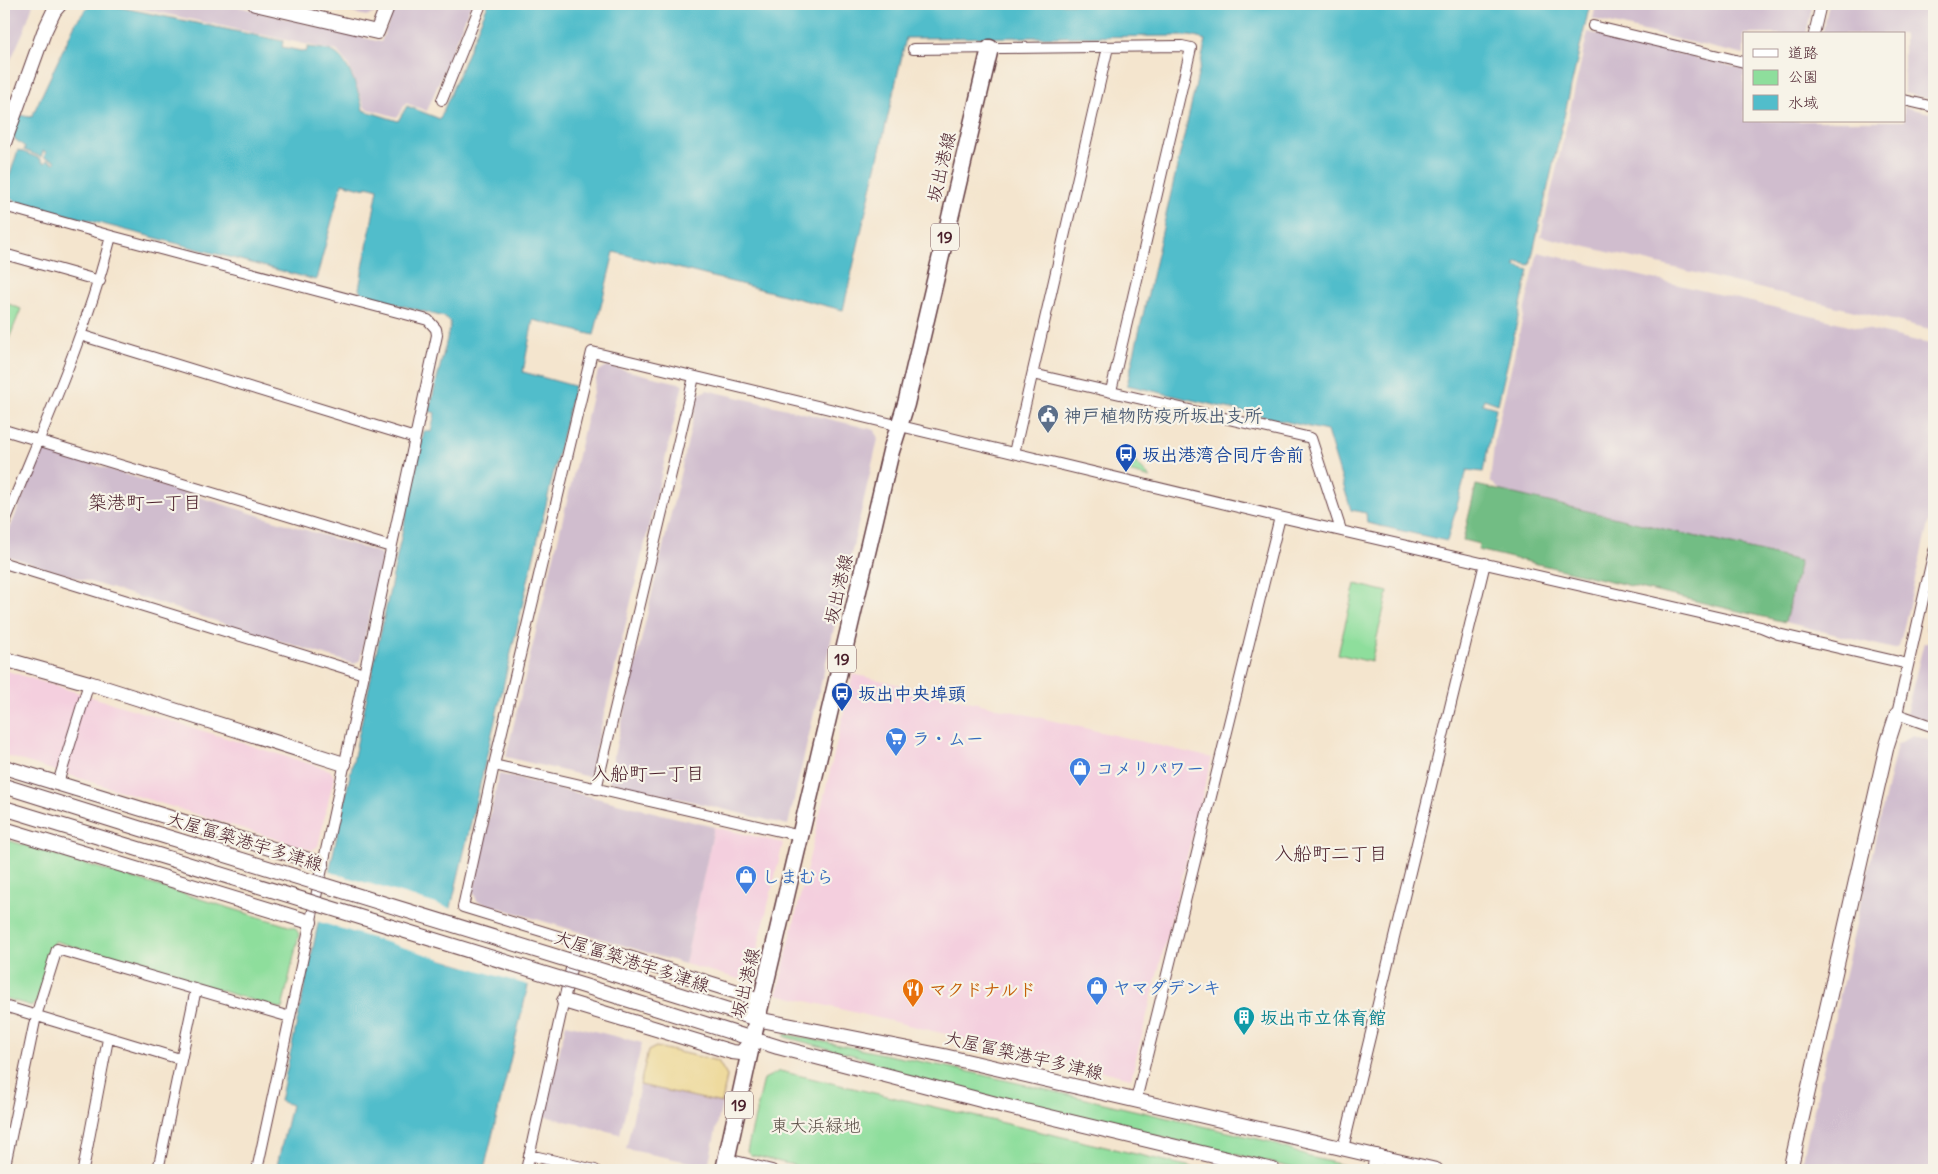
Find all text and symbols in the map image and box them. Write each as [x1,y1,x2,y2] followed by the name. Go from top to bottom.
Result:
[1743,32,1906,122] legend
[1788,43,1818,62] text: 道路
[1788,67,1818,86] text: 公園
[1788,93,1818,112] text: 水域
[922,129,960,205] street label: 坂出港線
[931,223,959,250] road number: 19
[1036,403,1060,434] public building icon: 神戸植物防疫所坂出支所
[1064,404,1262,427] place label: 神戸植物防疫所坂出支所
[1114,442,1138,473] bus stop icon: 坂出港湾合同庁舎前
[1142,443,1304,466] place label: 坂出港湾合同庁舎前
[88,490,202,514] district label: 築港町一丁目
[819,551,857,627] street label: 坂出港線
[828,646,856,672] road number: 19
[830,681,854,712] bus stop icon: 坂出中央埠頭
[858,682,966,705] place label: 坂出中央埠頭
[884,726,908,757] supermarket icon: ラ・ムー
[912,727,984,750] place label: ラ・ムー
[1068,756,1092,787] shop icon: コメリパワー
[1096,757,1204,780] place label: コメリパワー
[591,761,705,785] district label: 入船町一丁目
[164,806,326,876] street label: 大屋冨築港宇多津線
[1274,841,1388,865] district label: 入船町二丁目
[734,864,758,895] shop icon: しまむら
[762,865,834,888] place label: しまむら
[551,925,713,997] street label: 大屋冨築港宇多津線
[726,945,764,1021] street label: 坂出港線
[1085,975,1109,1006] shop icon: ヤマダデンキ
[1113,976,1221,999] place label: ヤマダデンキ
[901,977,925,1008] restaurant icon: マクドナルド
[929,978,1036,1001] place label: マクドナルド
[1232,1005,1256,1036] building icon: 坂出市立体育館
[1260,1006,1386,1029] place label: 坂出市立体育館
[942,1026,1106,1084] street label: 大屋冨築港宇多津線
[725,1092,753,1118] road number: 19
[771,1114,861,1137] park label: 東大浜緑地

